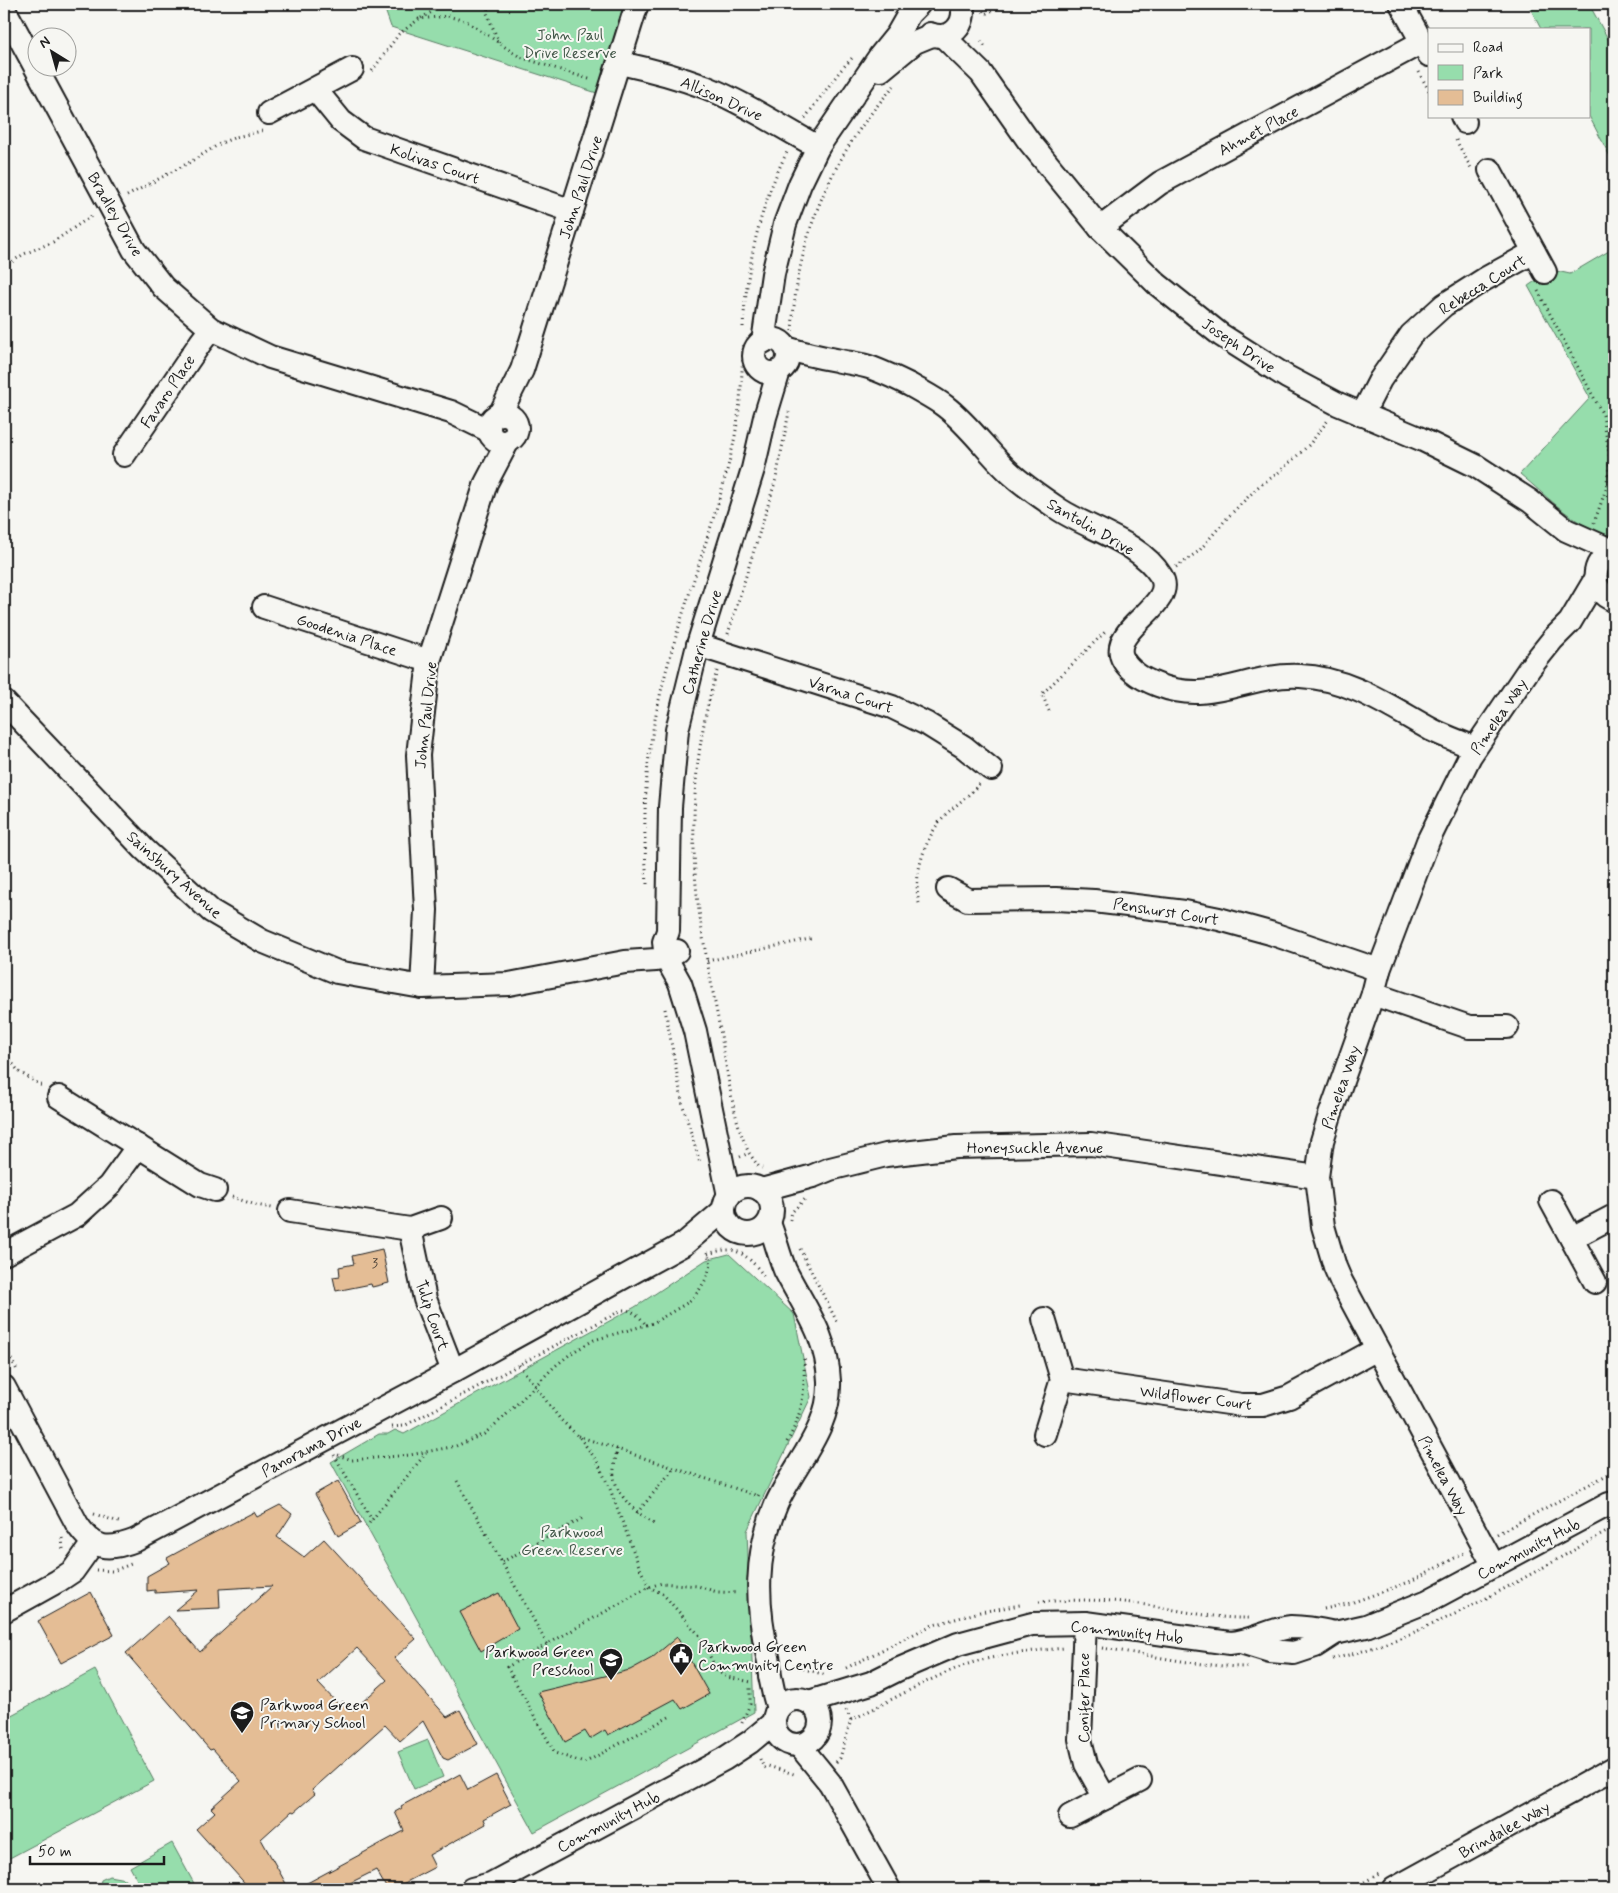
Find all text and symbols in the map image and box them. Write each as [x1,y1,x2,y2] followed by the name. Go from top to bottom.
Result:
[523,25,617,64] park label: John Paul Drive Reserve
[28,28,78,78] north arrow
[1428,28,1590,118] legend
[36,32,54,52] text: N
[1473,38,1503,58] text: Road
[1473,64,1503,84] text: Park
[677,72,766,127] street label: Allison Drive
[1473,88,1523,109] text: Building
[1215,101,1302,161] street label: Ahmet Place
[555,133,608,242] street label: John Paul Drive
[387,139,482,190] street label: Kolivas Court
[82,169,147,261] street label: Bradley Drive
[1435,250,1531,320] street label: Rebecca Court
[1197,314,1279,379] street label: Joseph Drive
[136,351,200,433] street label: Favaro Place
[1043,494,1138,561] street label: Santolin Drive
[677,587,727,697] street label: Catherine Drive
[294,609,400,662] street label: Goodenia Place
[410,660,443,770] street label: John Paul Drive
[806,672,896,719] street label: Varna Court
[1466,675,1532,759] street label: Pimelea Way
[122,827,226,924] street label: Sainsbury Avenue
[1112,894,1220,931] street label: Penshurst Court
[1317,1043,1366,1132] street label: Pimelea Way
[967,1138,1103,1159] street label: Honeysuckle Avenue
[372,1254,378,1272] house number: 3
[410,1277,454,1354] street label: Tulip Court
[1139,1381,1253,1416] street label: Wildflower Court
[258,1412,366,1483] street label: Panorama Drive
[1413,1432,1473,1519] street label: Pimelea Way
[1474,1513,1584,1585] street label: Community Hub
[521,1522,623,1561] park label: Parkwood Green Reserve
[1069,1616,1184,1649] street label: Community Hub
[698,1637,833,1676] place label: Parkwood Green Community Centre
[485,1642,594,1681] place label: Parkwood Green Preschool
[668,1642,694,1676] public building icon: Parkwood Green Community Centre
[598,1647,624,1681] school or university icon: Parkwood Green Preschool
[1074,1653,1095,1743] street label: Conifer Place
[260,1695,369,1734] place label: Parkwood Green Primary School
[229,1700,255,1734] school or university icon: Parkwood Green Primary School
[554,1786,664,1858] street label: Community Hub
[1456,1797,1554,1864] street label: Brindalee Way
[30,1833,164,1865] scale bar
[38,1842,72,1862] text: 50 m

